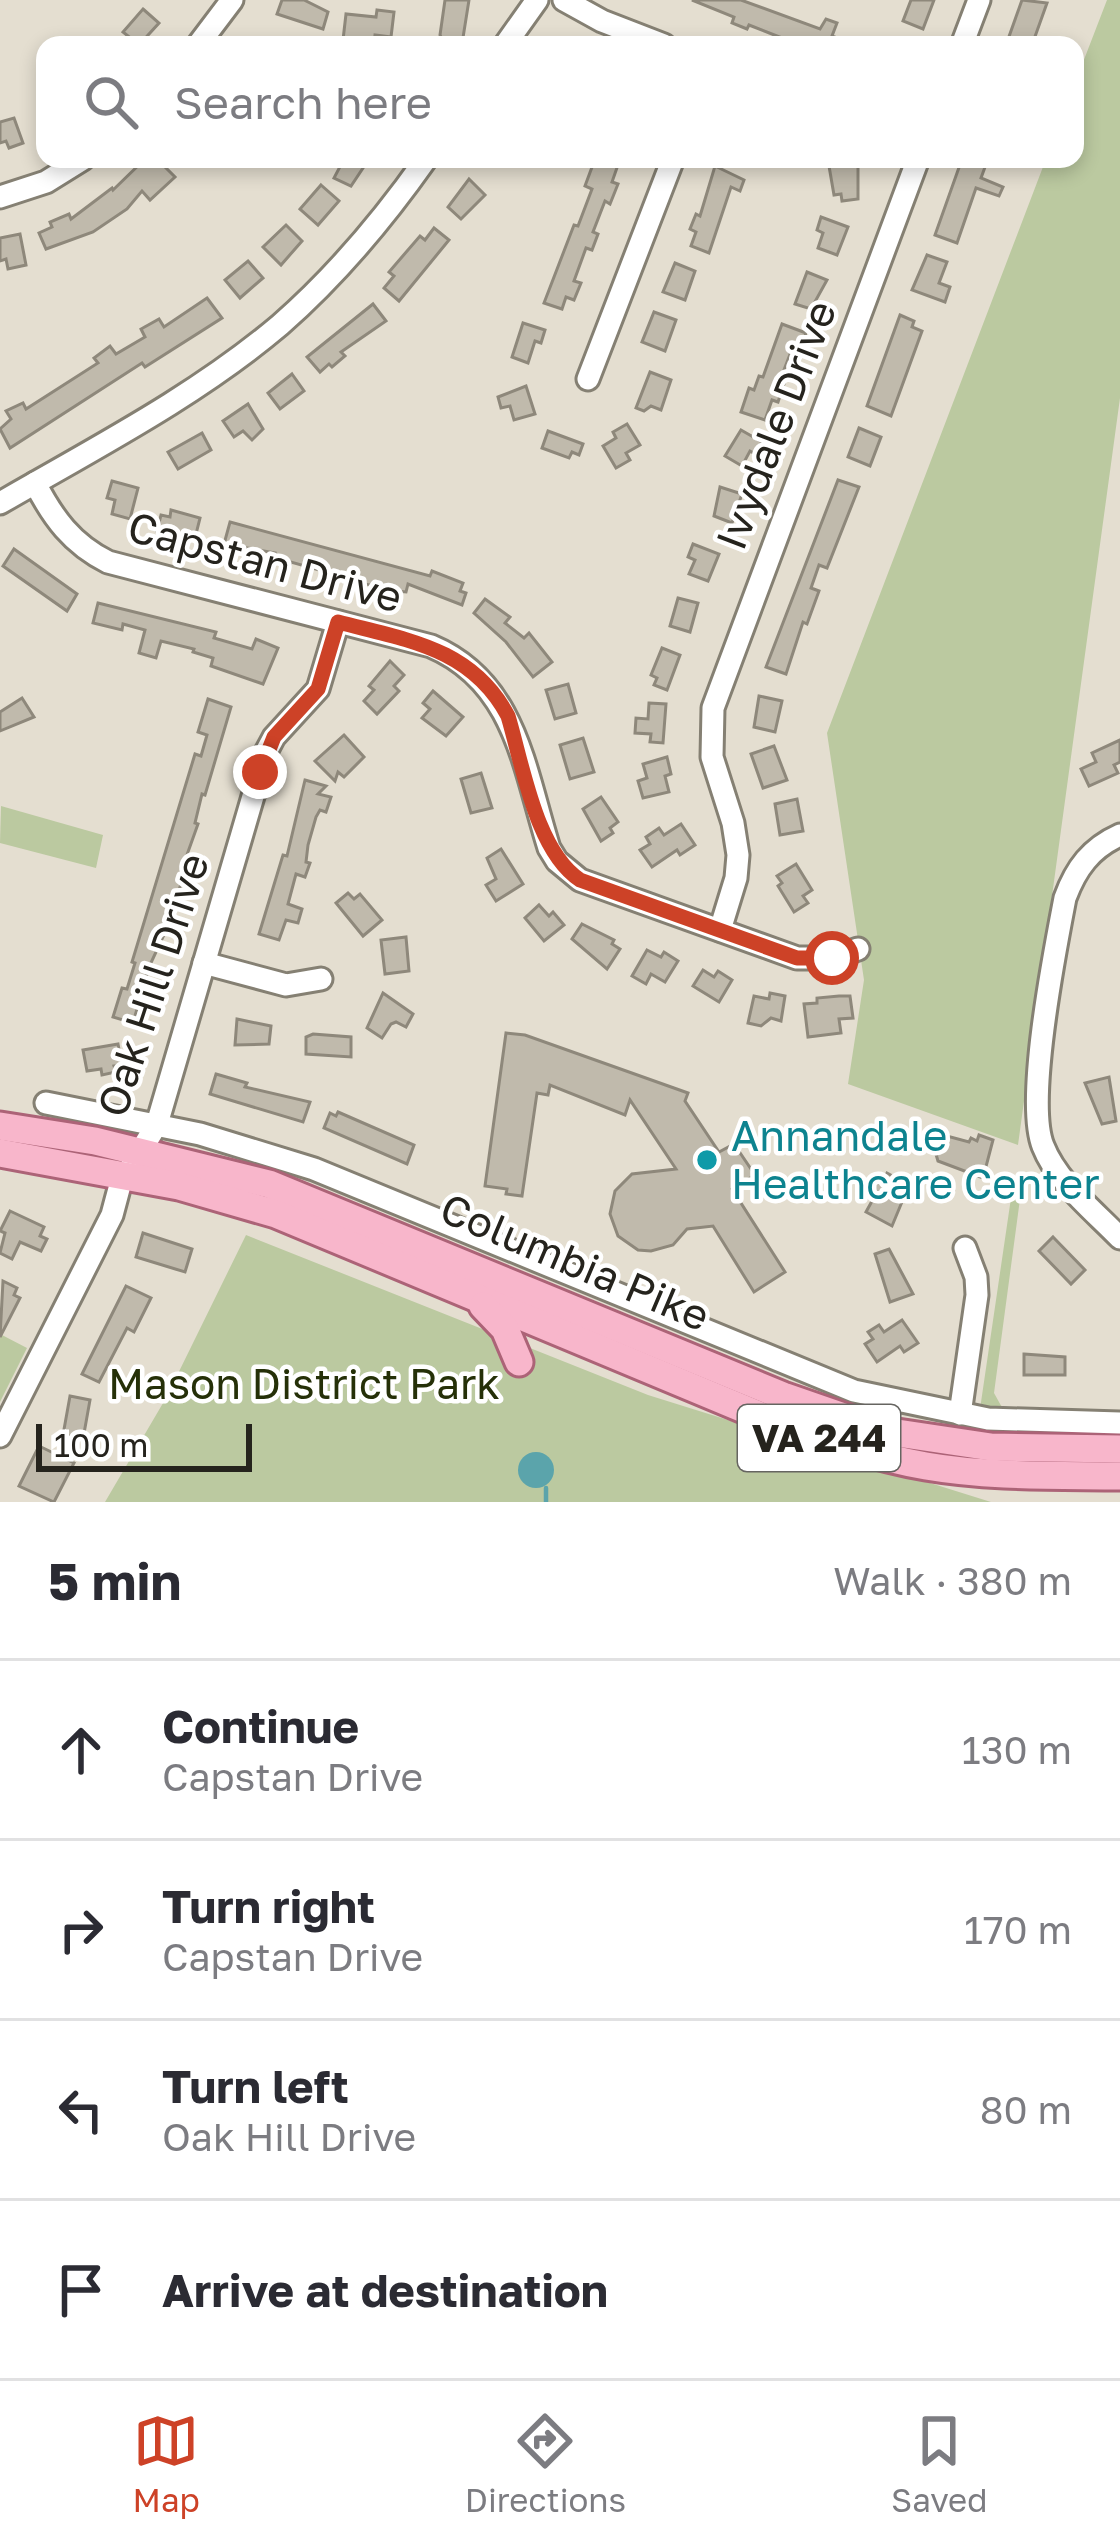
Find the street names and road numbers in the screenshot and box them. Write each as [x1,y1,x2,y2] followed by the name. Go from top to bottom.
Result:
[705,293,845,556] street label: Ivydale Drive
[123,500,408,622] street label: Capstan Drive
[86,847,218,1123] street label: Oak Hill Drive
[433,1182,717,1340] street label: Columbia Pike
[738,1405,900,1471] road number: VA 244

